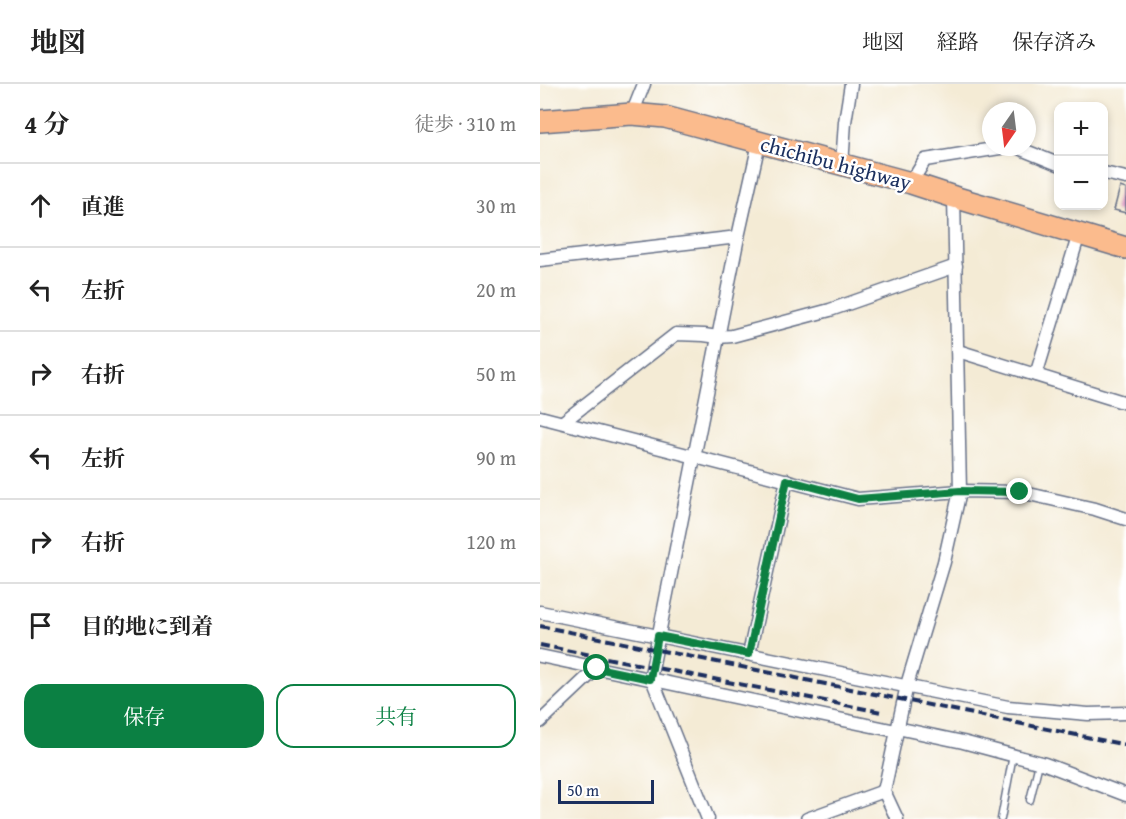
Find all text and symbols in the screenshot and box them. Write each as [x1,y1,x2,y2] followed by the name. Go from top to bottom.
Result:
[30,21,86,62] text: 地図
[862,26,904,57] text: 地図
[937,26,979,57] text: 経路
[1012,26,1096,57] text: 保存済み
[982,102,1036,156] north arrow
[1054,102,1108,210] map controls
[1054,102,1108,156] button: +
[24,104,69,143] text: 4 分
[414,109,516,138] text: 徒歩 · 310 m
[757,128,915,198] street label: chichibu highway
[1054,156,1108,210] button: −
[24,189,57,222] icon: ahead
[81,190,125,222] text: 直進
[476,191,516,220] text: 30 m
[24,273,57,306] icon: left
[81,274,125,306] text: 左折
[476,275,516,304] text: 20 m
[24,357,57,390] icon: right
[81,358,125,390] text: 右折
[476,359,516,388] text: 50 m
[24,441,57,474] icon: left
[81,442,125,474] text: 左折
[476,443,516,472] text: 90 m
[1006,478,1032,504] route end
[24,525,57,558] icon: right
[81,526,125,558] text: 右折
[466,527,516,556] text: 120 m
[24,609,57,642] icon: arrive
[81,610,213,642] text: 目的地に到着
[583,654,609,680] route start
[24,684,264,748] button: 保存
[276,684,516,748] button: 共有
[558,777,654,804] scale bar
[567,778,599,802] text: 50 m

